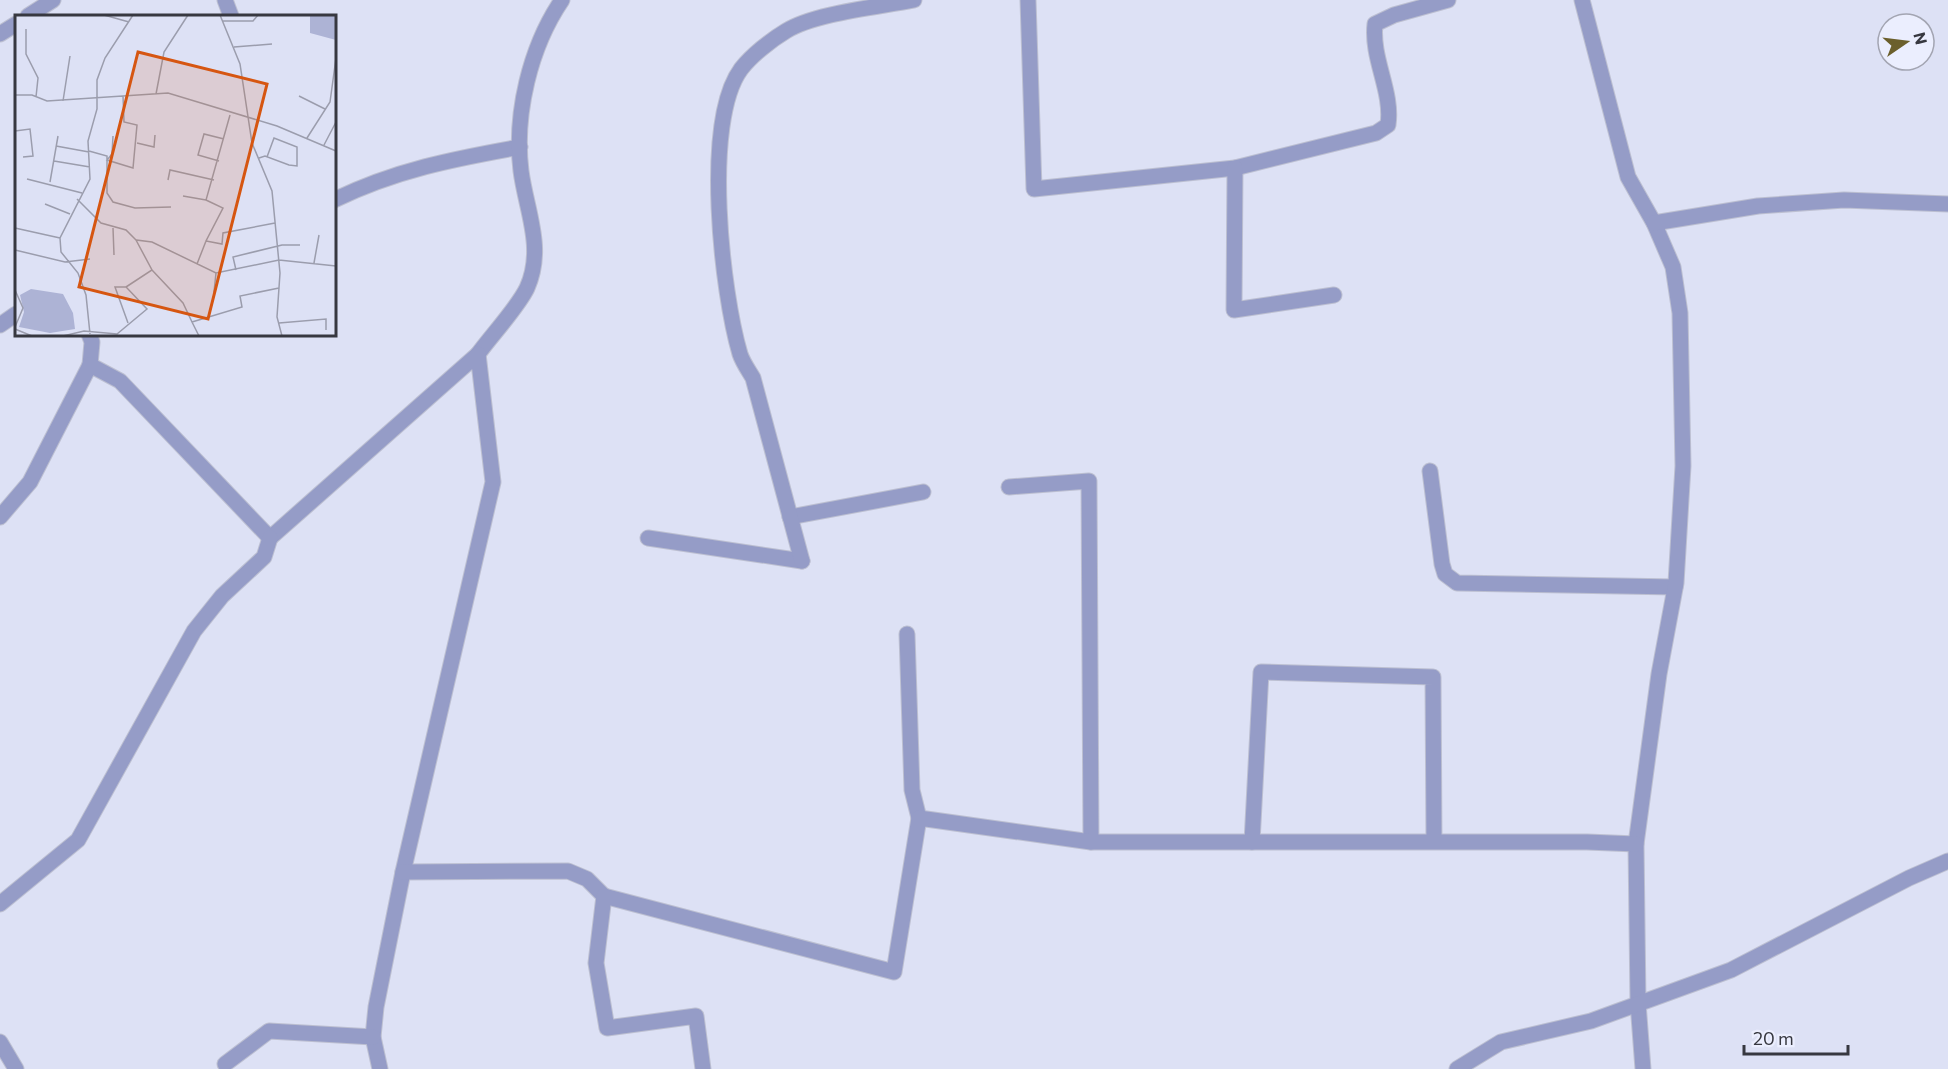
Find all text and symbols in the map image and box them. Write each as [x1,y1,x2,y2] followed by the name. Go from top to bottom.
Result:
[1876,12,1936,72] north arrow
[15,15,336,336] inset map
[1910,30,1932,46] text: N
[1744,1018,1848,1056] scale bar
[1753,1027,1794,1049] text: 20 m

